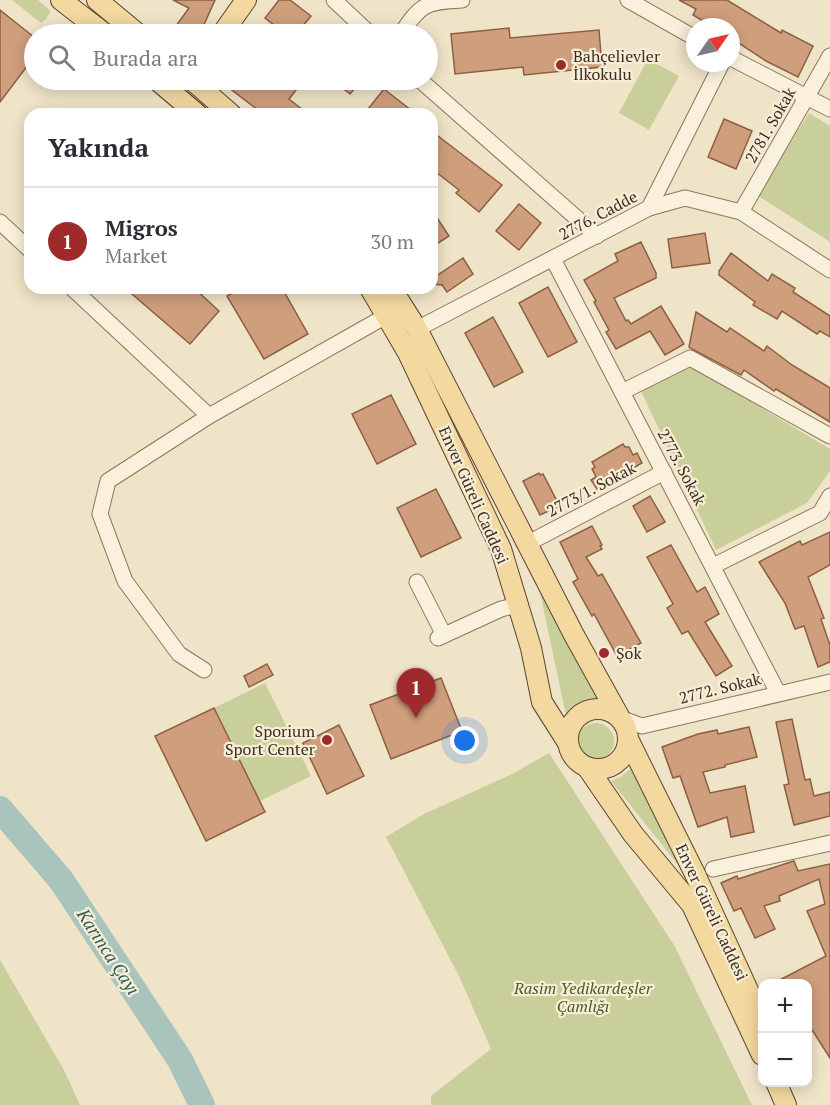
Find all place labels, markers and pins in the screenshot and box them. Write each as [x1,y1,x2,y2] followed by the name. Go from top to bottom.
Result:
[573,45,661,85] place label: Bahçelievler İlkokulu
[554,58,568,72] marker: Bahçelievler İlkokulu
[616,642,642,664] place label: Şok
[597,646,611,660] marker: Şok
[396,668,436,718] pin: 1
[225,720,316,760] place label: Sporium Sport Center
[320,733,334,747] marker: Sporium Sport Center

